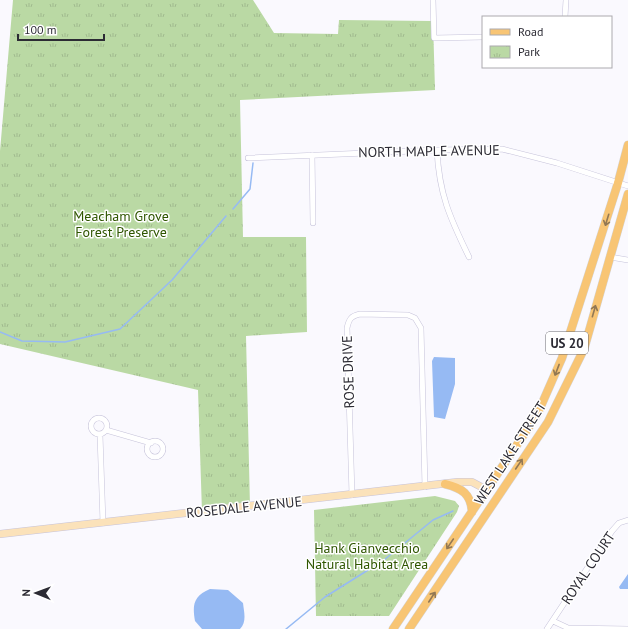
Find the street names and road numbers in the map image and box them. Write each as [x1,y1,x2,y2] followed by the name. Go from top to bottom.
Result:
[358,141,500,161] street label: NORTH MAPLE AVENUE
[546,332,588,354] road number: US 20
[338,335,358,409] street label: ROSE DRIVE
[470,398,550,508] street label: WEST LAKE STREET
[185,492,303,522] street label: ROSEDALE AVENUE
[557,528,619,608] street label: ROYAL COURT

